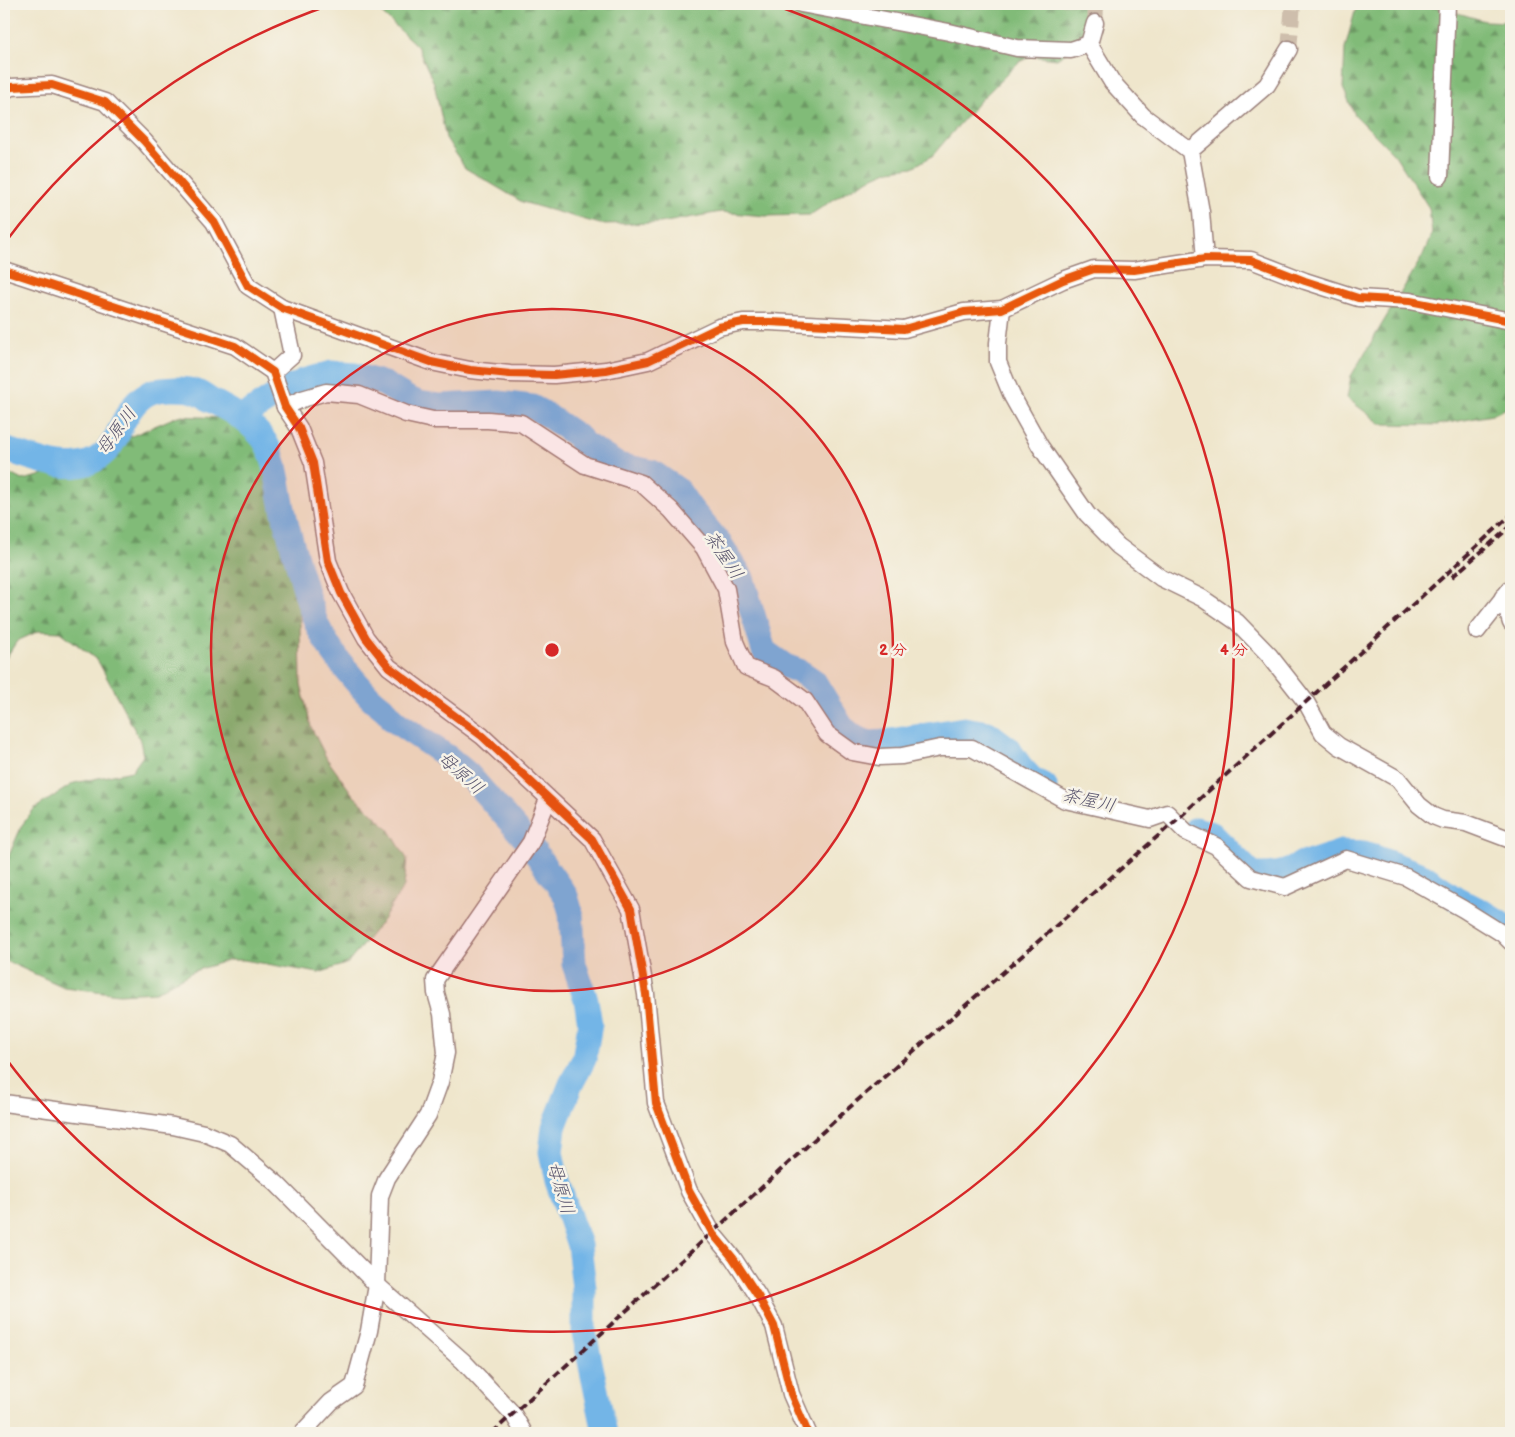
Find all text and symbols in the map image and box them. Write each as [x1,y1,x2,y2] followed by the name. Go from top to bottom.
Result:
[92,403,141,459] water label: 母原川
[700,527,747,584] water label: 茶屋川
[543,641,561,659] centre of rings
[879,641,907,660] text: 2 分
[1220,641,1248,660] text: 4 分
[433,748,488,799] water label: 母原川
[1060,784,1118,817] water label: 茶屋川
[543,1159,578,1217] water label: 母原川

